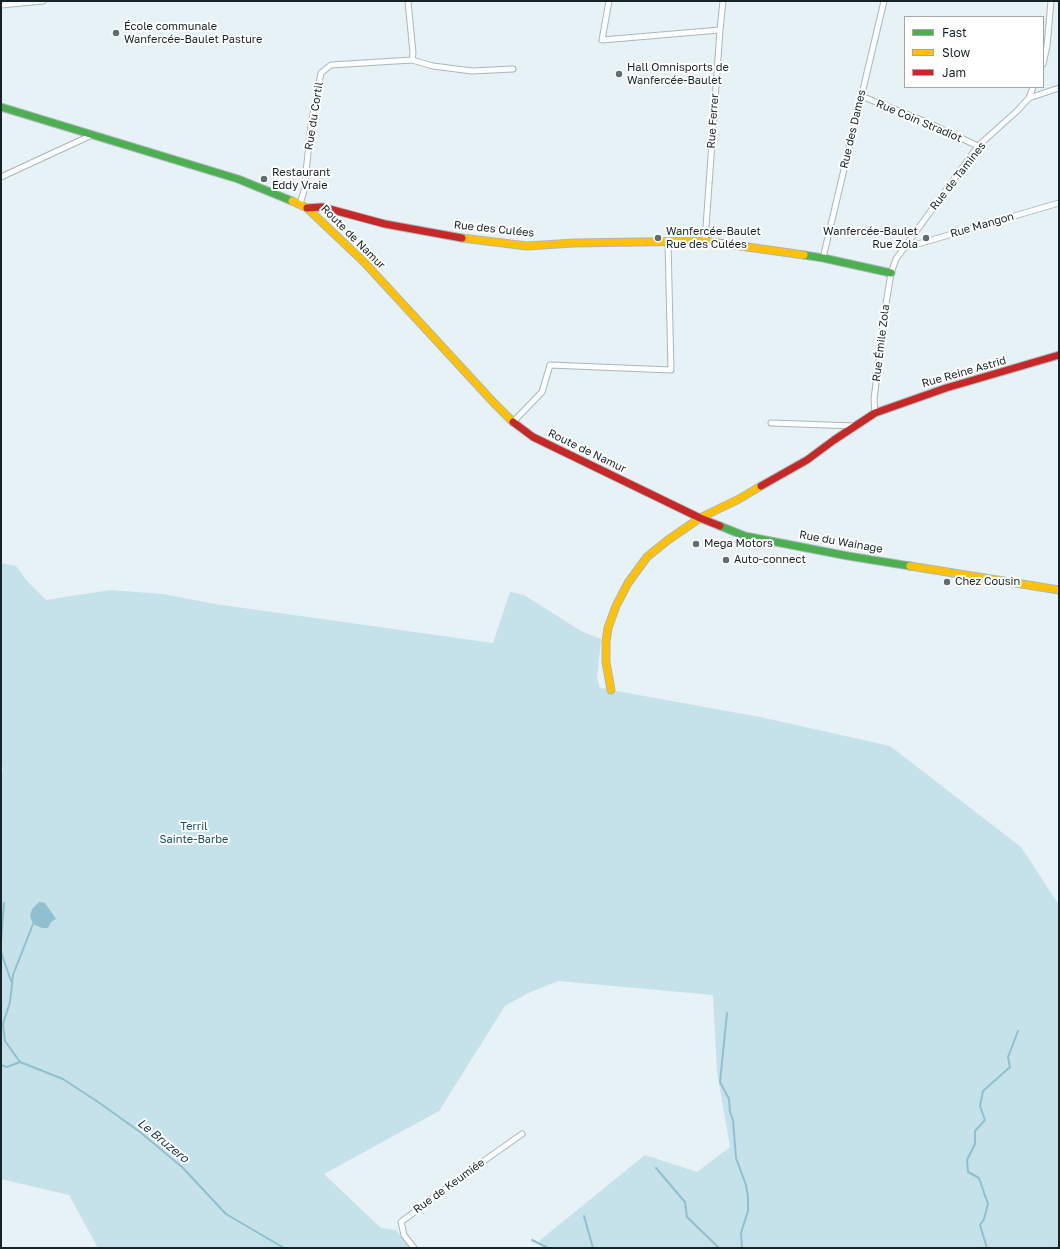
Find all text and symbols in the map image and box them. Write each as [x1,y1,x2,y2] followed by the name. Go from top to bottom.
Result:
[904,16,1044,88] legend
[124,20,262,46] place label: École communale Wanfercée-Baulet Pasture
[942,25,967,40] text: Fast
[111,28,121,38] marker: École communale Wanfercée-Baulet Pasture
[942,45,970,60] text: Slow
[627,61,729,87] place label: Hall Omnisports de Wanfercée-Baulet
[942,65,966,80] text: Jam
[614,69,624,79] marker: Hall Omnisports de Wanfercée-Baulet
[302,81,326,151] street label: Rue du Cortil
[838,88,868,170] street label: Rue des Dames
[704,93,722,149] street label: Rue Ferrer
[874,97,964,145] street label: Rue Coin Stradiot
[927,139,989,213] street label: Rue de Tamines
[272,166,330,192] place label: Restaurant Eddy Vraie
[259,174,269,184] marker: Restaurant Eddy Vraie
[318,202,388,272] street label: Route de Namur
[949,210,1015,240] street label: Rue Mangon
[453,218,535,240] street label: Rue des Culées
[666,225,761,251] place label: Wanfercée-Baulet Rue des Culées
[823,225,918,251] place label: Wanfercée-Baulet Rue Zola
[653,233,663,243] marker: Wanfercée-Baulet Rue des Culées
[921,233,931,243] marker: Wanfercée-Baulet Rue Zola
[870,304,892,382] street label: Rue Émile Zola
[920,354,1008,390] street label: Rue Reine Astrid
[546,426,628,476] street label: Route de Namur
[798,528,884,556] street label: Rue du Wainage
[704,537,773,551] place label: Mega Motors
[691,539,701,549] marker: Mega Motors
[734,553,806,567] place label: Auto-connect
[721,555,731,565] marker: Auto-connect
[955,575,1020,589] place label: Chez Cousin
[942,577,952,587] marker: Chez Cousin
[160,820,228,846] park label: Terril Sainte-Barbe
[135,1116,191,1166] water label: Le Bruzero
[411,1156,487,1216] street label: Rue de Keumiée

